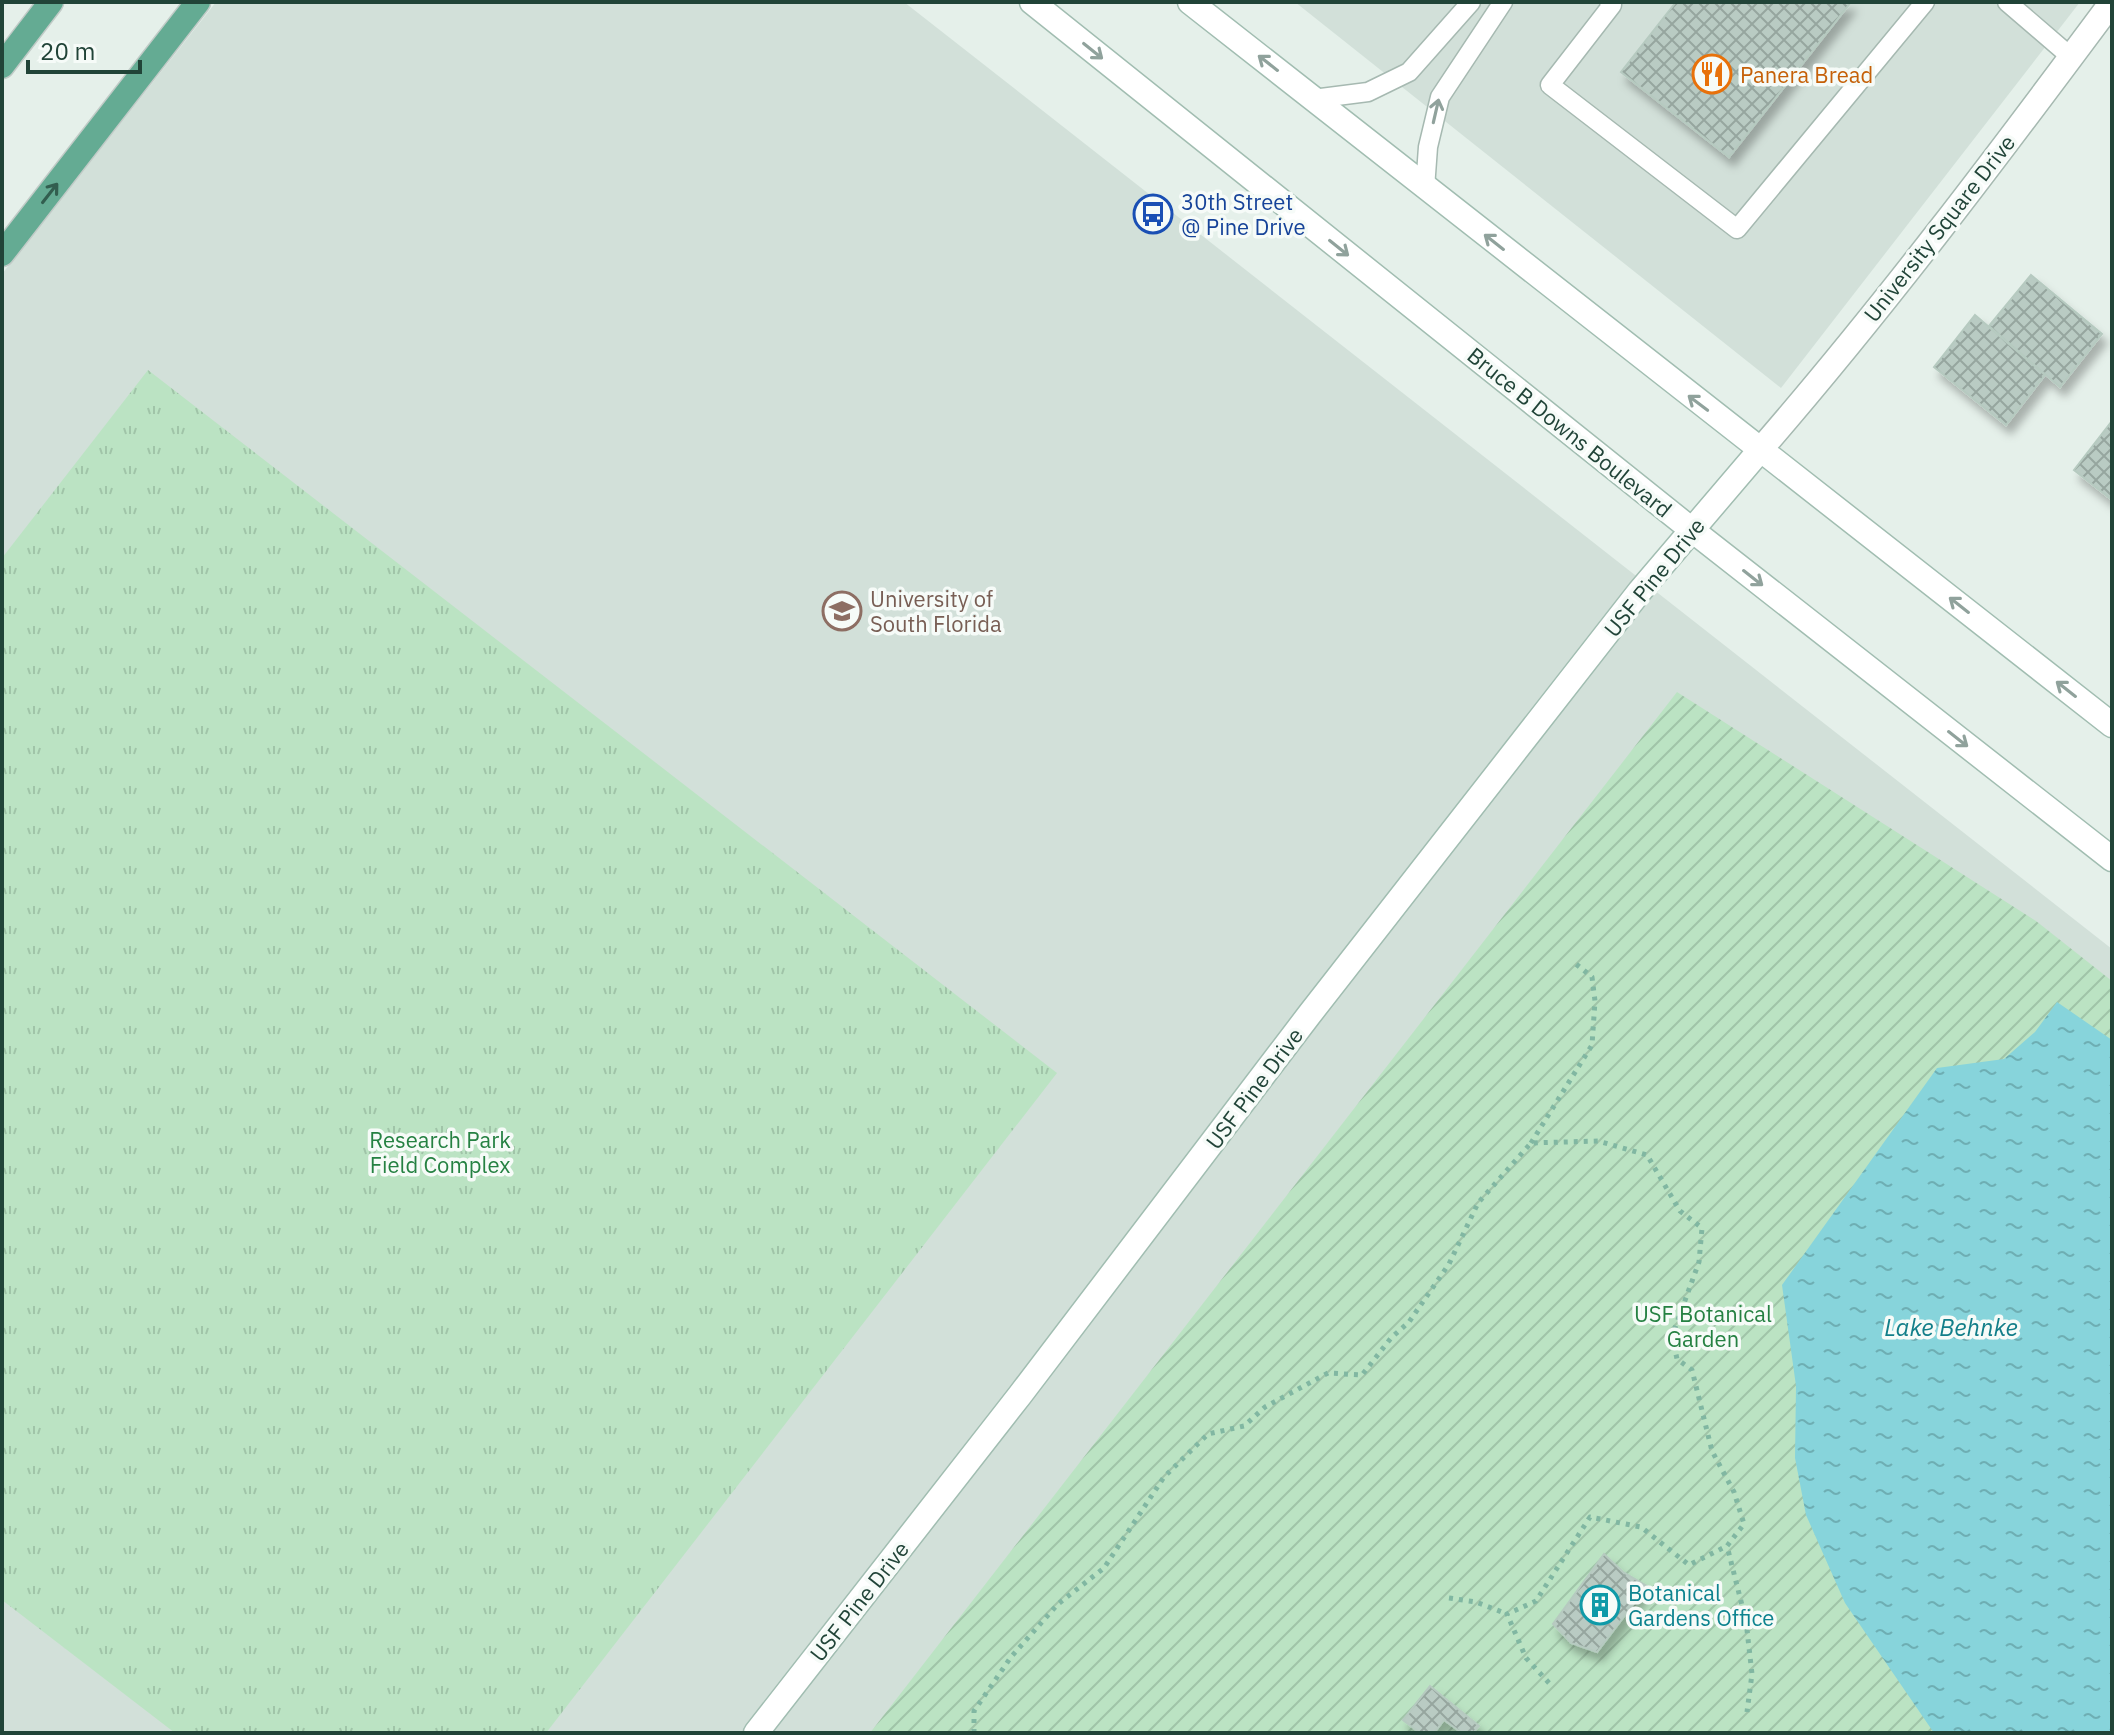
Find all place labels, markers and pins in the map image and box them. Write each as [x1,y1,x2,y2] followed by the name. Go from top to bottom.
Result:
[1691,53,1733,95] restaurant icon: Panera Bread
[1740,60,1873,89] place label: Panera Bread
[1181,187,1305,241] place label: 30th Street @ Pine Drive
[1132,193,1174,235] bus stop icon: 30th Street @ Pine Drive
[870,584,1002,638] place label: University of South Florida
[821,590,863,632] school or university icon: University of South Florida
[1628,1578,1774,1632] place label: Botanical Gardens Office
[1579,1584,1621,1626] building icon: Botanical Gardens Office

